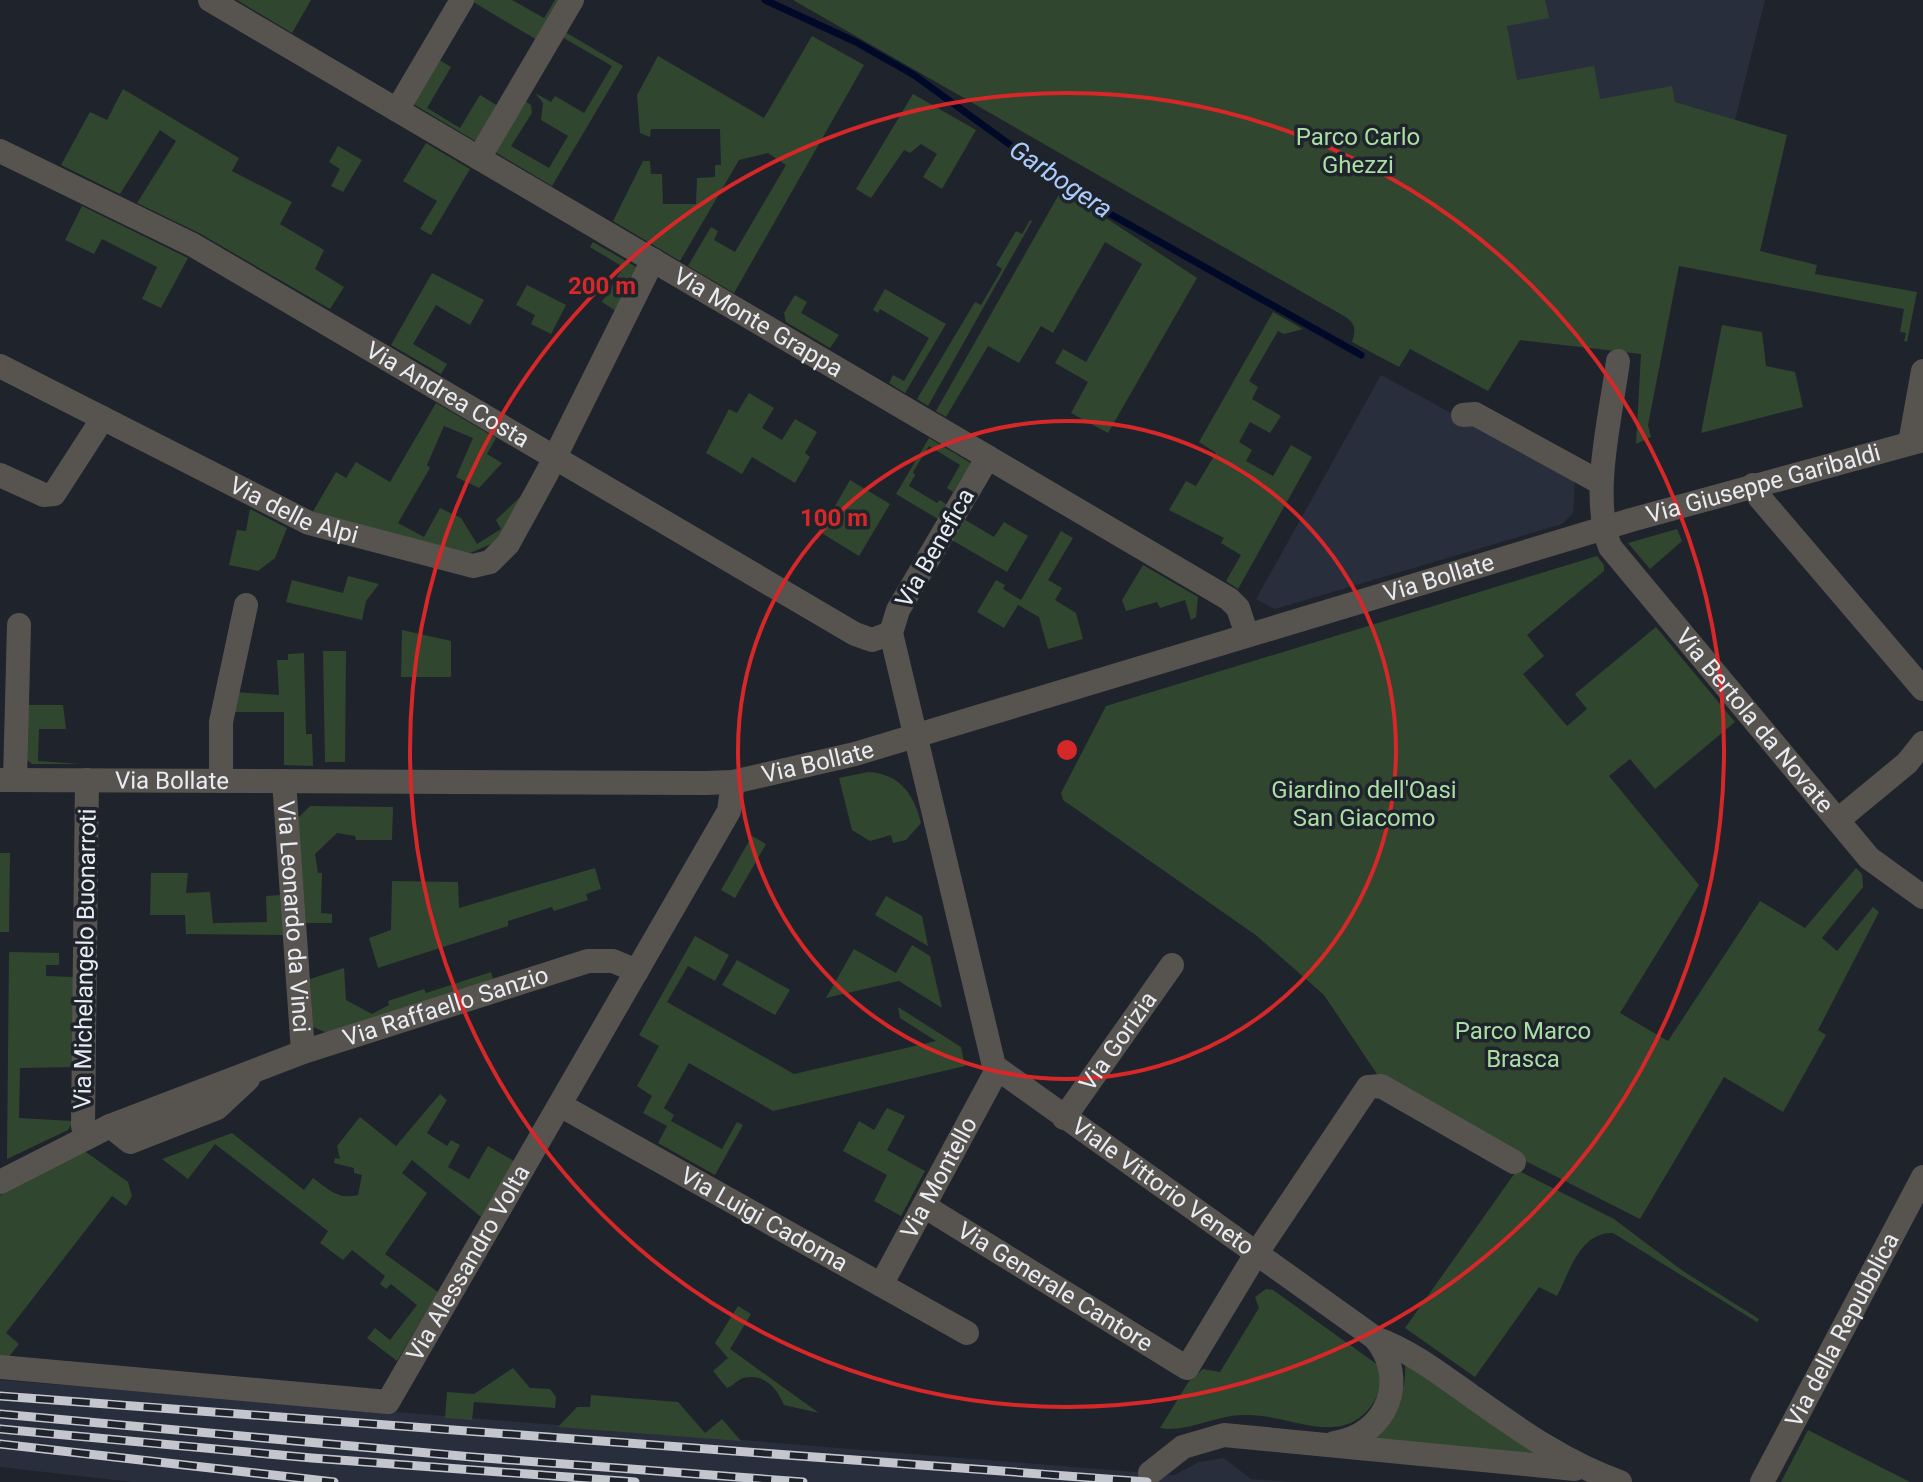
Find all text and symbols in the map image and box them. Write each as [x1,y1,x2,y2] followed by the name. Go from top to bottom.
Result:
[1296,123,1420,179] park label: Parco Carlo Ghezzi
[1004,134,1118,224] water label: Garbogera
[669,262,848,383] street label: Via Monte Grappa
[568,272,636,300] text: 200 m
[361,336,534,454] street label: Via Andrea Costa
[1643,438,1884,529] street label: Via Giuseppe Garibaldi
[225,471,361,549] street label: Via delle Alpi
[890,484,980,612] street label: Via Benefica
[800,504,868,532] text: 100 m
[1380,548,1498,608] street label: Via Bollate
[1670,623,1839,818] street label: Via Bertola da Novate
[759,735,877,789] street label: Via Bollate
[1053,736,1081,764] centre of rings
[115,766,229,795] street label: Via Bollate
[1271,776,1457,832] park label: Giardino dell'Oasi San Giacomo
[271,800,316,1034] street label: Via Leonardo da Vinci
[68,808,102,1110] street label: Via Michelangelo Buonarroti
[340,961,552,1052] street label: Via Raffaello Sanzio
[1074,986,1163,1096] street label: Via Gorizia
[1455,1017,1591,1073] park label: Parco Marco Brasca
[895,1112,983,1243] street label: Via Montello
[1066,1112,1259,1261] street label: Viale Vittorio Veneto
[401,1160,536,1366] street label: Via Alessandro Volta
[676,1161,853,1277] street label: Via Luigi Cadorna
[952,1216,1158,1358] street label: Via Generale Cantore
[1780,1228,1905,1432] street label: Via della Repubblica

